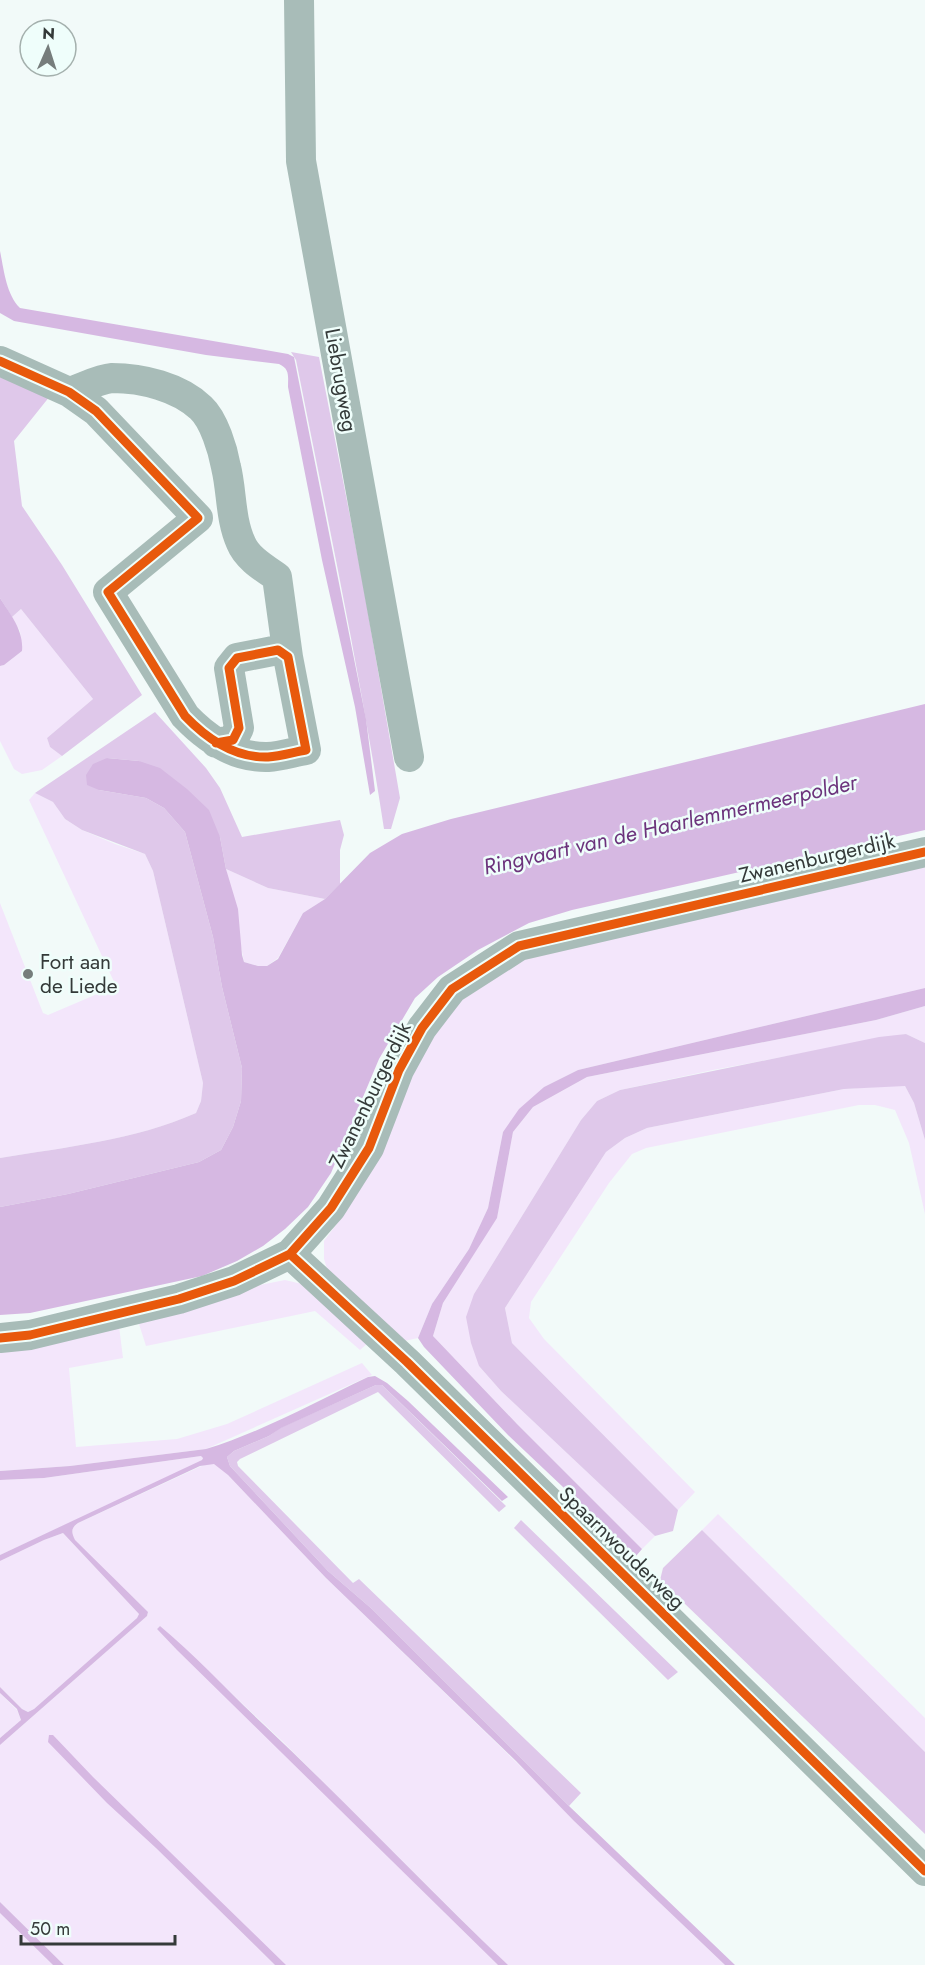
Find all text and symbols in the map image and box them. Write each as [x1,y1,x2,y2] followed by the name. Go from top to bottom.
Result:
[18,18,78,78] north arrow
[42,22,56,45] text: N
[317,326,365,434] street label: Liebrugweg
[480,765,862,883] water label: Ringvaart van de Haarlemmermeerpolder
[736,825,899,891] street label: Zwanenburgerdijk
[40,947,118,1001] place label: Fort aan de Liede
[21,967,35,981] marker: Fort aan de Liede
[322,1016,419,1173] street label: Zwanenburgerdijk
[552,1480,692,1616] street label: Spaarnwouderweg
[21,1908,176,1946] scale bar
[30,1916,70,1942] text: 50 m

